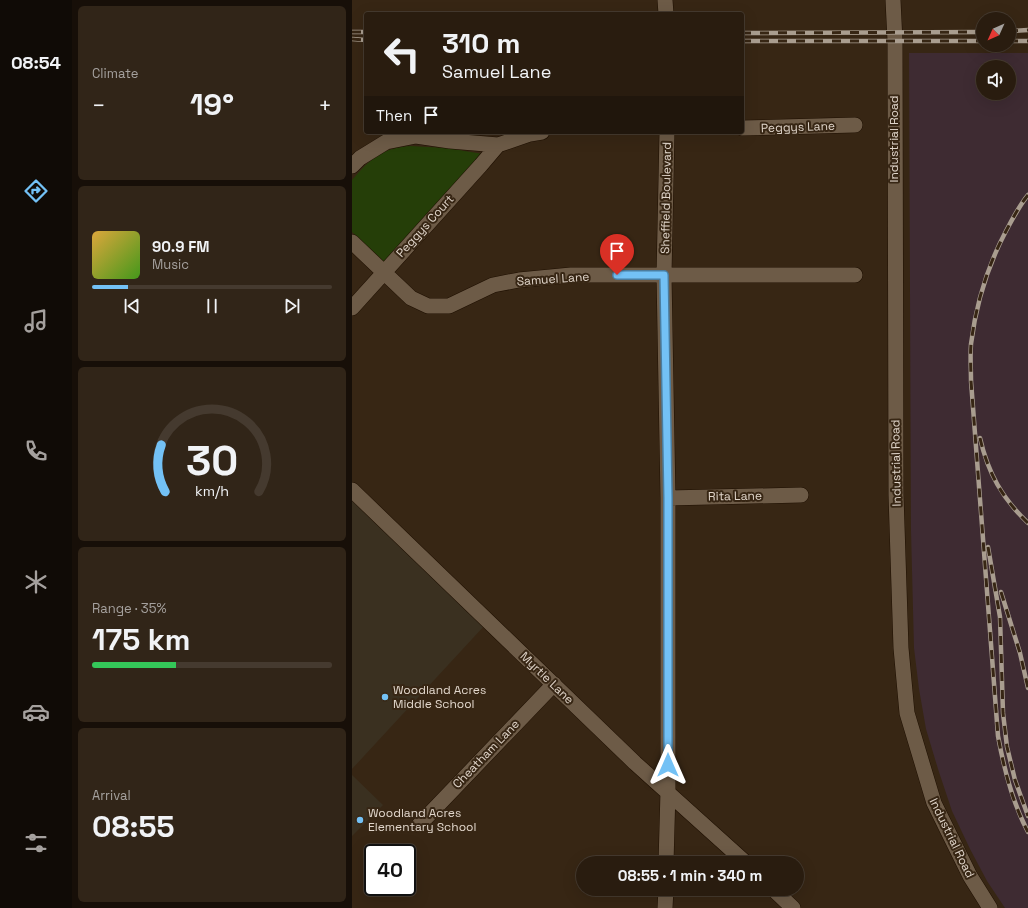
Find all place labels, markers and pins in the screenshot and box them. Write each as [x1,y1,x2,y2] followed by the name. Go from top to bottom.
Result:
[600,234,634,275] pin
[393,682,486,712] place label: Woodland Acres Middle School
[380,692,390,702] marker: Woodland Acres Middle School
[368,805,476,835] place label: Woodland Acres Elementary School
[355,815,365,825] marker: Woodland Acres Elementary School

